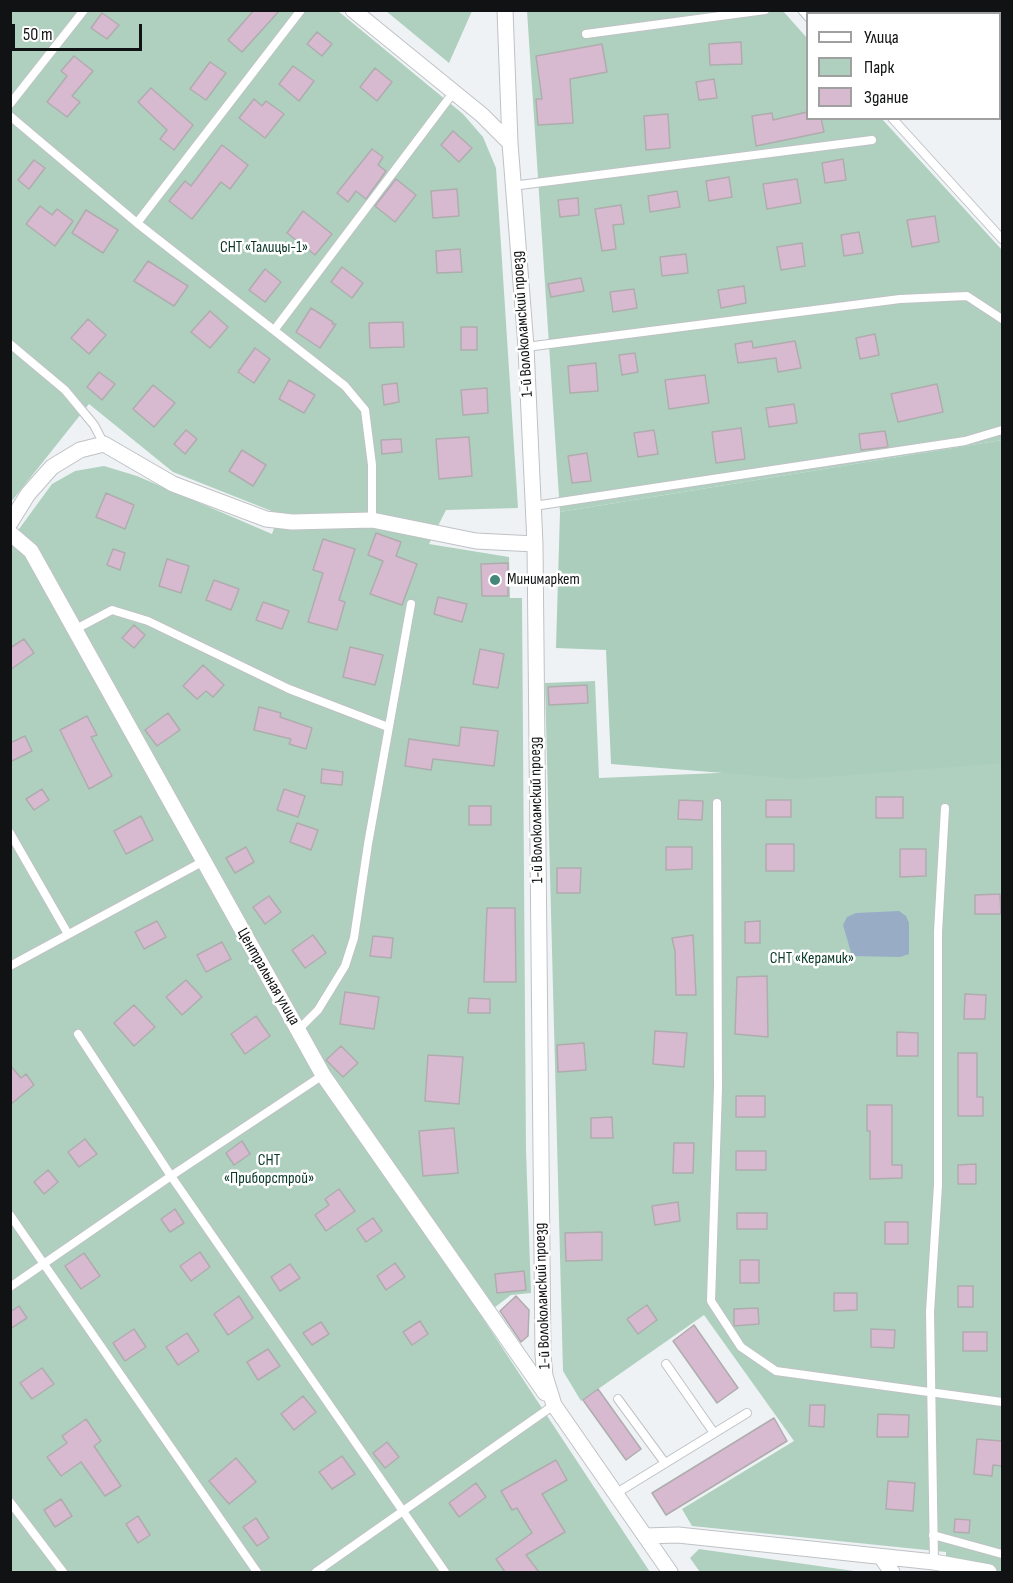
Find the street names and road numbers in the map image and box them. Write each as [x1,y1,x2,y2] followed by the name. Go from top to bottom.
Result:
[508,250,538,398] street label: 1-й Волоколамский проезд
[526,737,548,883] street label: 1-й Волоколамский проезд
[232,925,304,1029] street label: Центральная улица
[531,1222,555,1370] street label: 1-й Волоколамский проезд

